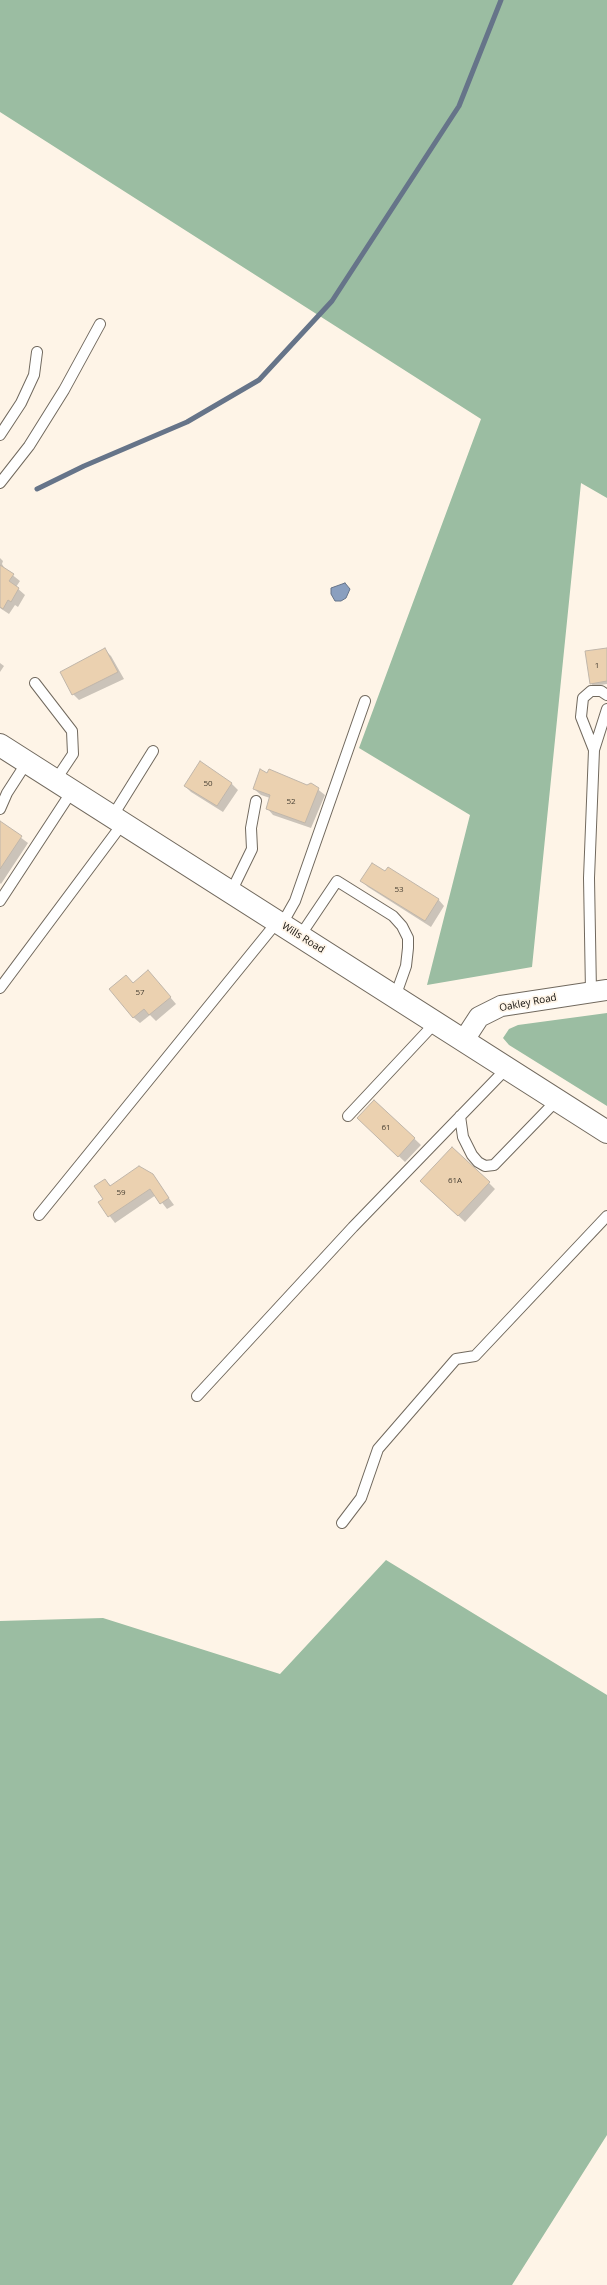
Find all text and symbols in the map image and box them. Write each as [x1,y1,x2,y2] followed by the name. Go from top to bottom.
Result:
[595,661,599,671] house number: 1
[203,779,213,789] house number: 50
[286,797,296,807] house number: 52
[394,885,404,895] house number: 53
[279,920,327,956] street label: Wills Road
[135,988,145,998] house number: 57
[498,992,558,1014] street label: Oakley Road
[381,1123,391,1133] house number: 61
[448,1176,462,1186] house number: 61A
[116,1188,126,1198] house number: 59

